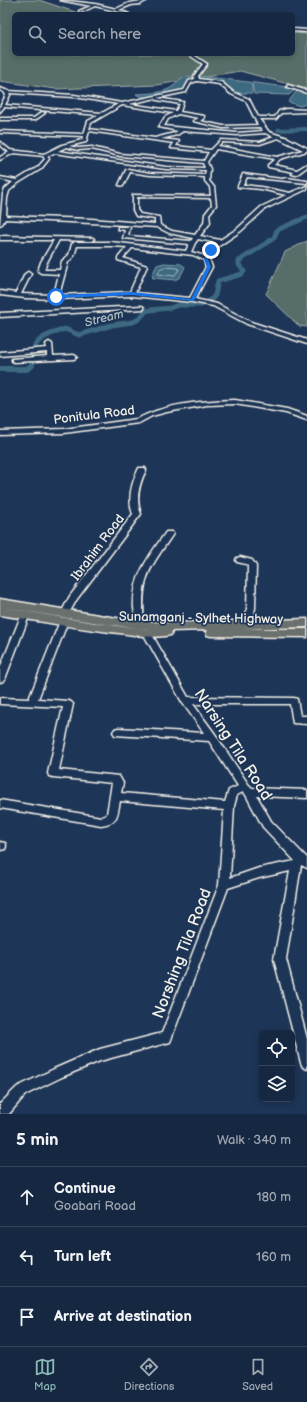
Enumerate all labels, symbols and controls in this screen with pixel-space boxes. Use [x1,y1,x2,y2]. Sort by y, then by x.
search box [12,12,295,56]
icon: search [26,23,48,45]
text: Search here [58,25,141,44]
route end [202,241,220,259]
route start [47,288,65,306]
water label: Stream [83,306,125,331]
street label: Ponitula Road [53,402,136,428]
street label: Ibrahim Road [68,511,128,584]
street label: Sunamganj - Sylhet Highway [119,609,283,627]
street label: Narsing Tila Road [190,686,276,804]
street label: Norshing Tila Road [149,886,216,1021]
map controls [259,1030,295,1102]
button: locate [259,1030,295,1066]
button: layers [259,1066,295,1102]
text: 5 min [16,1130,59,1150]
text: Walk · 340 m [217,1132,291,1148]
text: Continue [54,1179,116,1198]
icon: ahead [16,1186,38,1208]
text: 180 m [256,1189,291,1205]
text: Goabari Road [54,1198,136,1214]
icon: left [16,1246,38,1268]
text: Turn left [54,1247,111,1266]
text: 160 m [256,1249,291,1265]
icon: arrive [16,1306,38,1328]
text: Arrive at destination [54,1307,192,1326]
tab: Map [34,1356,56,1393]
tab: Directions [124,1356,174,1393]
tab: Saved [242,1356,273,1393]

